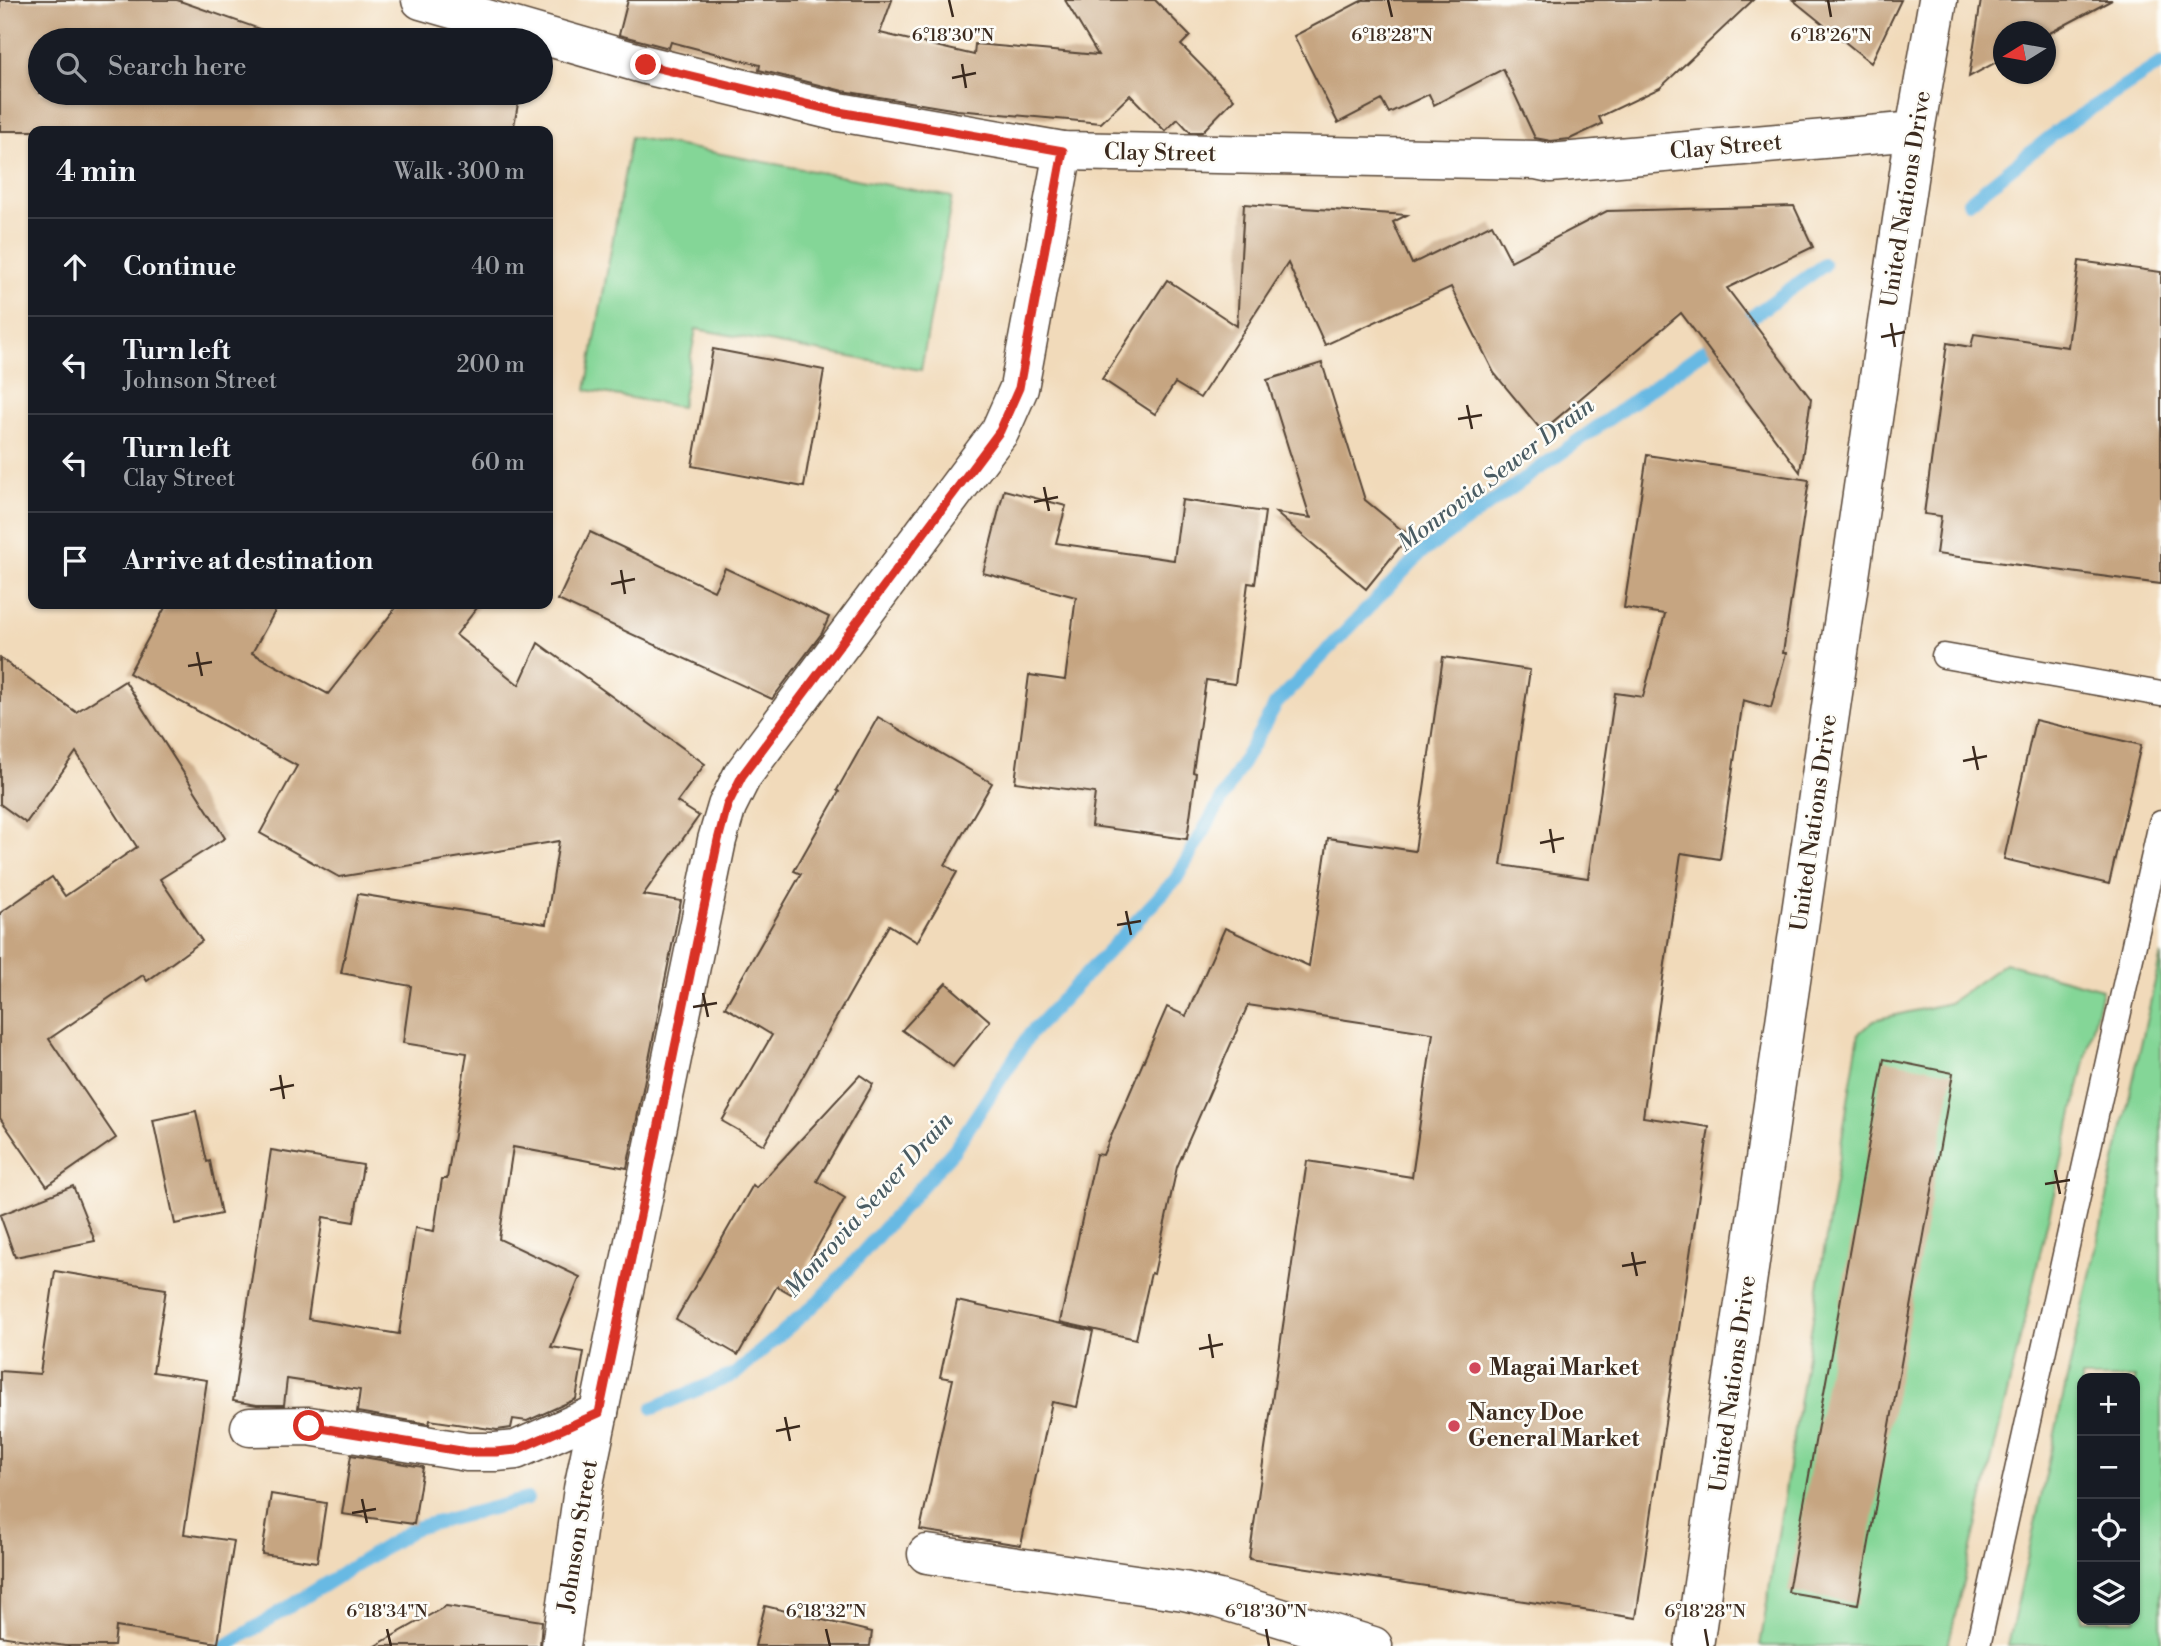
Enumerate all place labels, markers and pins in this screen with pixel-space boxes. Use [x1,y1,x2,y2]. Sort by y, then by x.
place label: Magai Market [1489,1354,1640,1382]
marker: Magai Market [1467,1360,1483,1376]
place label: Nancy Doe General Market [1468,1399,1640,1453]
marker: Nancy Doe General Market [1446,1418,1462,1434]

